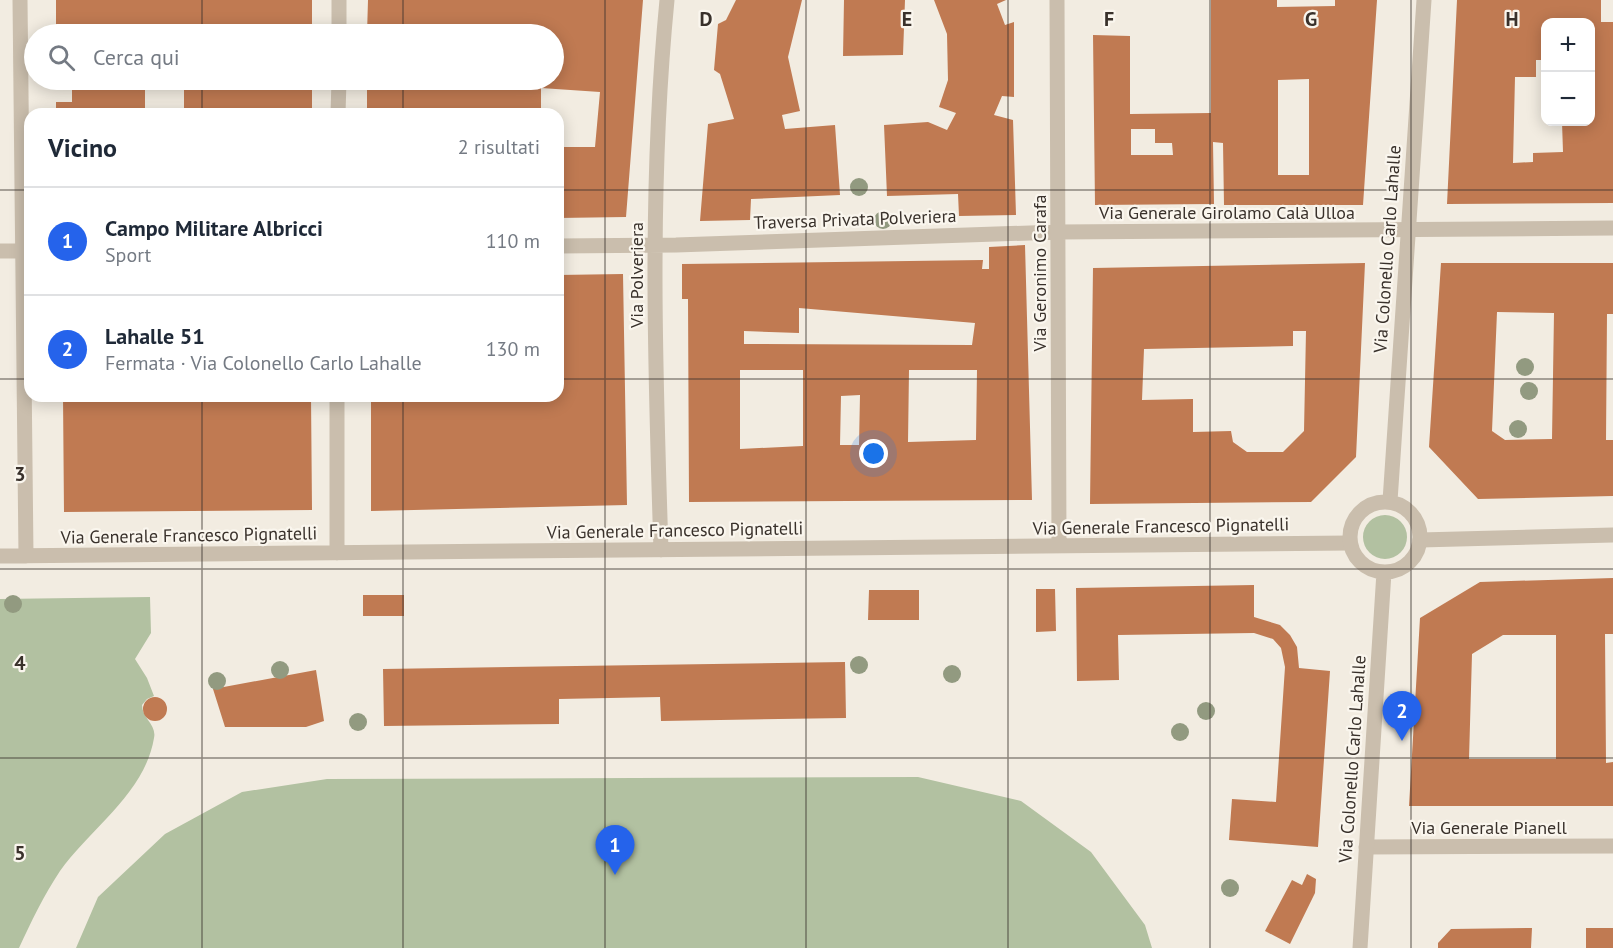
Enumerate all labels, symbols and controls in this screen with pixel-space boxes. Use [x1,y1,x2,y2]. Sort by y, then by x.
text: D [700,6,713,32]
text: E [902,6,912,32]
text: F [1104,6,1114,32]
text: G [1305,6,1317,32]
text: H [1505,6,1519,32]
map controls [1541,18,1595,126]
button: + [1541,18,1595,72]
search box [24,24,564,90]
icon: search [45,41,78,74]
text: Cerca qui [93,43,180,71]
button: − [1541,72,1595,126]
text: Vicino [48,131,117,164]
text: 2 risultati [458,134,540,160]
street label: Via Colonello Carlo Lahalle [1368,144,1406,355]
street label: Via Geronimo Carafa [1028,194,1051,353]
street label: Via Generale Girolamo Calà Ulloa [1098,201,1355,224]
street label: Traversa Privata Polveriera [753,204,957,234]
text: Campo Militare Albricci [105,214,323,242]
street label: Via Polveriera [625,222,648,329]
text: 1 [62,228,73,254]
text: 110 m [486,228,540,254]
text: Sport [105,242,151,268]
text: Lahalle 51 [105,322,205,350]
text: 2 [62,336,73,362]
text: 130 m [486,336,540,362]
text: Fermata · Via Colonello Carlo Lahalle [105,350,422,376]
your location [859,439,888,468]
text: 3 [14,461,26,487]
street label: Via Generale Francesco Pignatelli [1031,512,1290,540]
street label: Via Generale Francesco Pignatelli [545,516,804,544]
street label: Via Generale Francesco Pignatelli [59,521,318,549]
text: 4 [14,650,26,676]
street label: Via Colonello Carlo Lahalle [1333,654,1371,865]
pin: 2 [1382,692,1422,741]
street label: Via Generale Pianell [1410,816,1567,839]
pin: 1 [596,826,634,875]
text: 5 [14,840,26,866]

